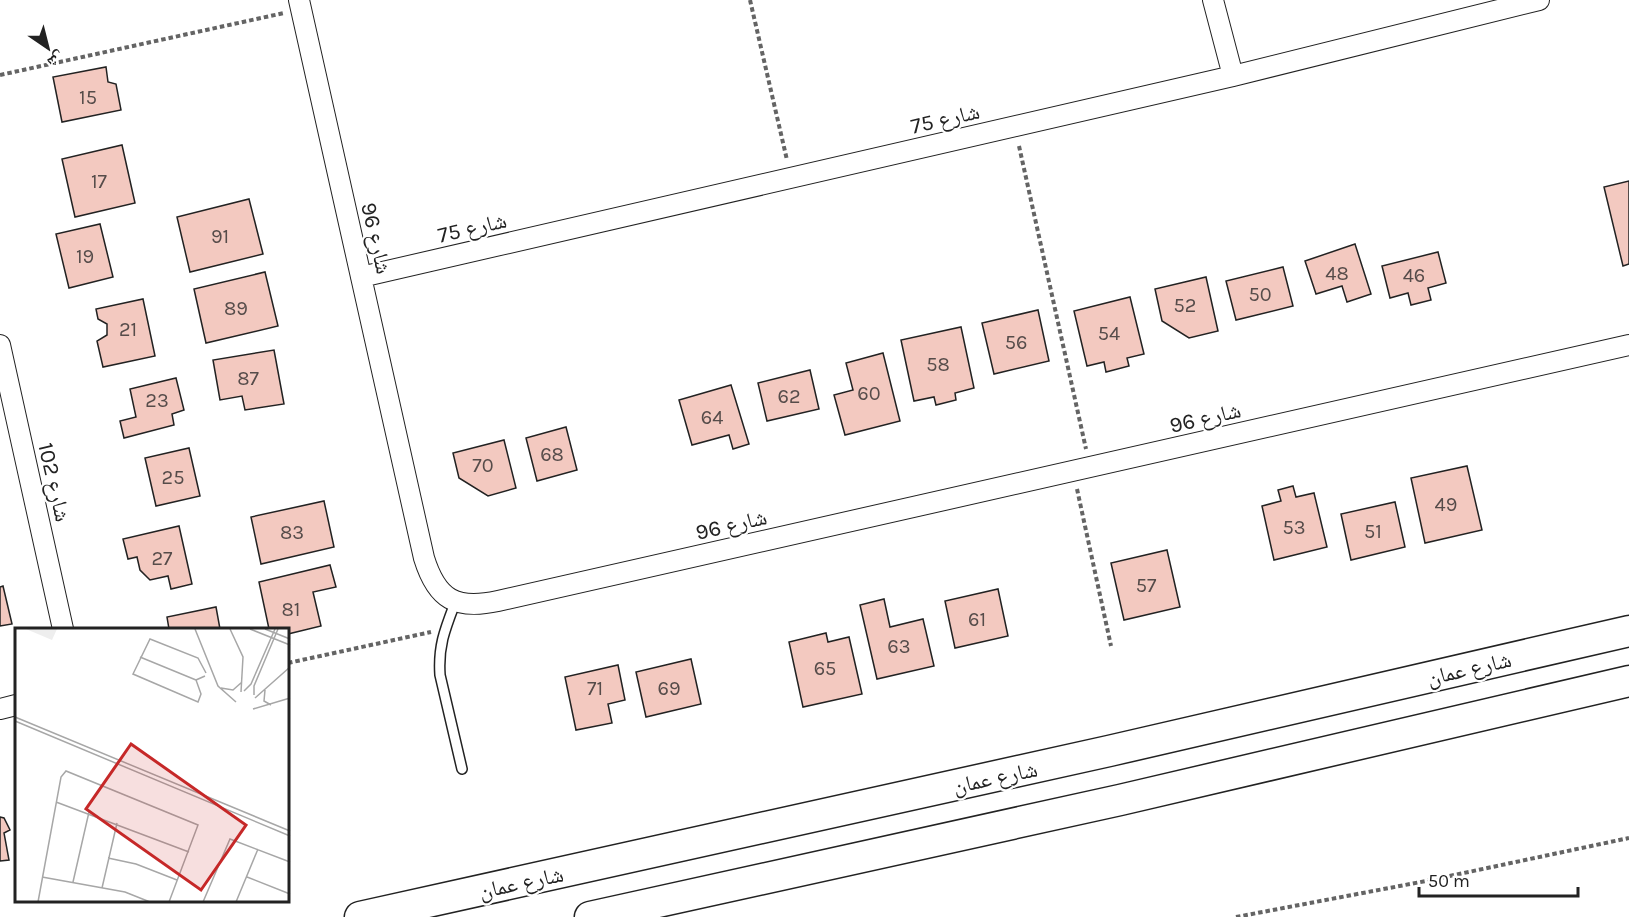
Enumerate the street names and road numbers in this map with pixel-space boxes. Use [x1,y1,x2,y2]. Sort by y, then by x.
street label: شارع 75 [908,98,982,139]
street label: شارع 96 [355,200,397,276]
street label: شارع 75 [435,207,509,248]
street label: شارع 96 [1167,397,1243,439]
street label: شارع 102 [32,440,76,524]
street label: شارع 96 [693,504,769,546]
street label: شارع عمان [1425,647,1514,691]
street label: شارع عمان [951,756,1040,800]
street label: شارع عمان [477,861,566,905]

